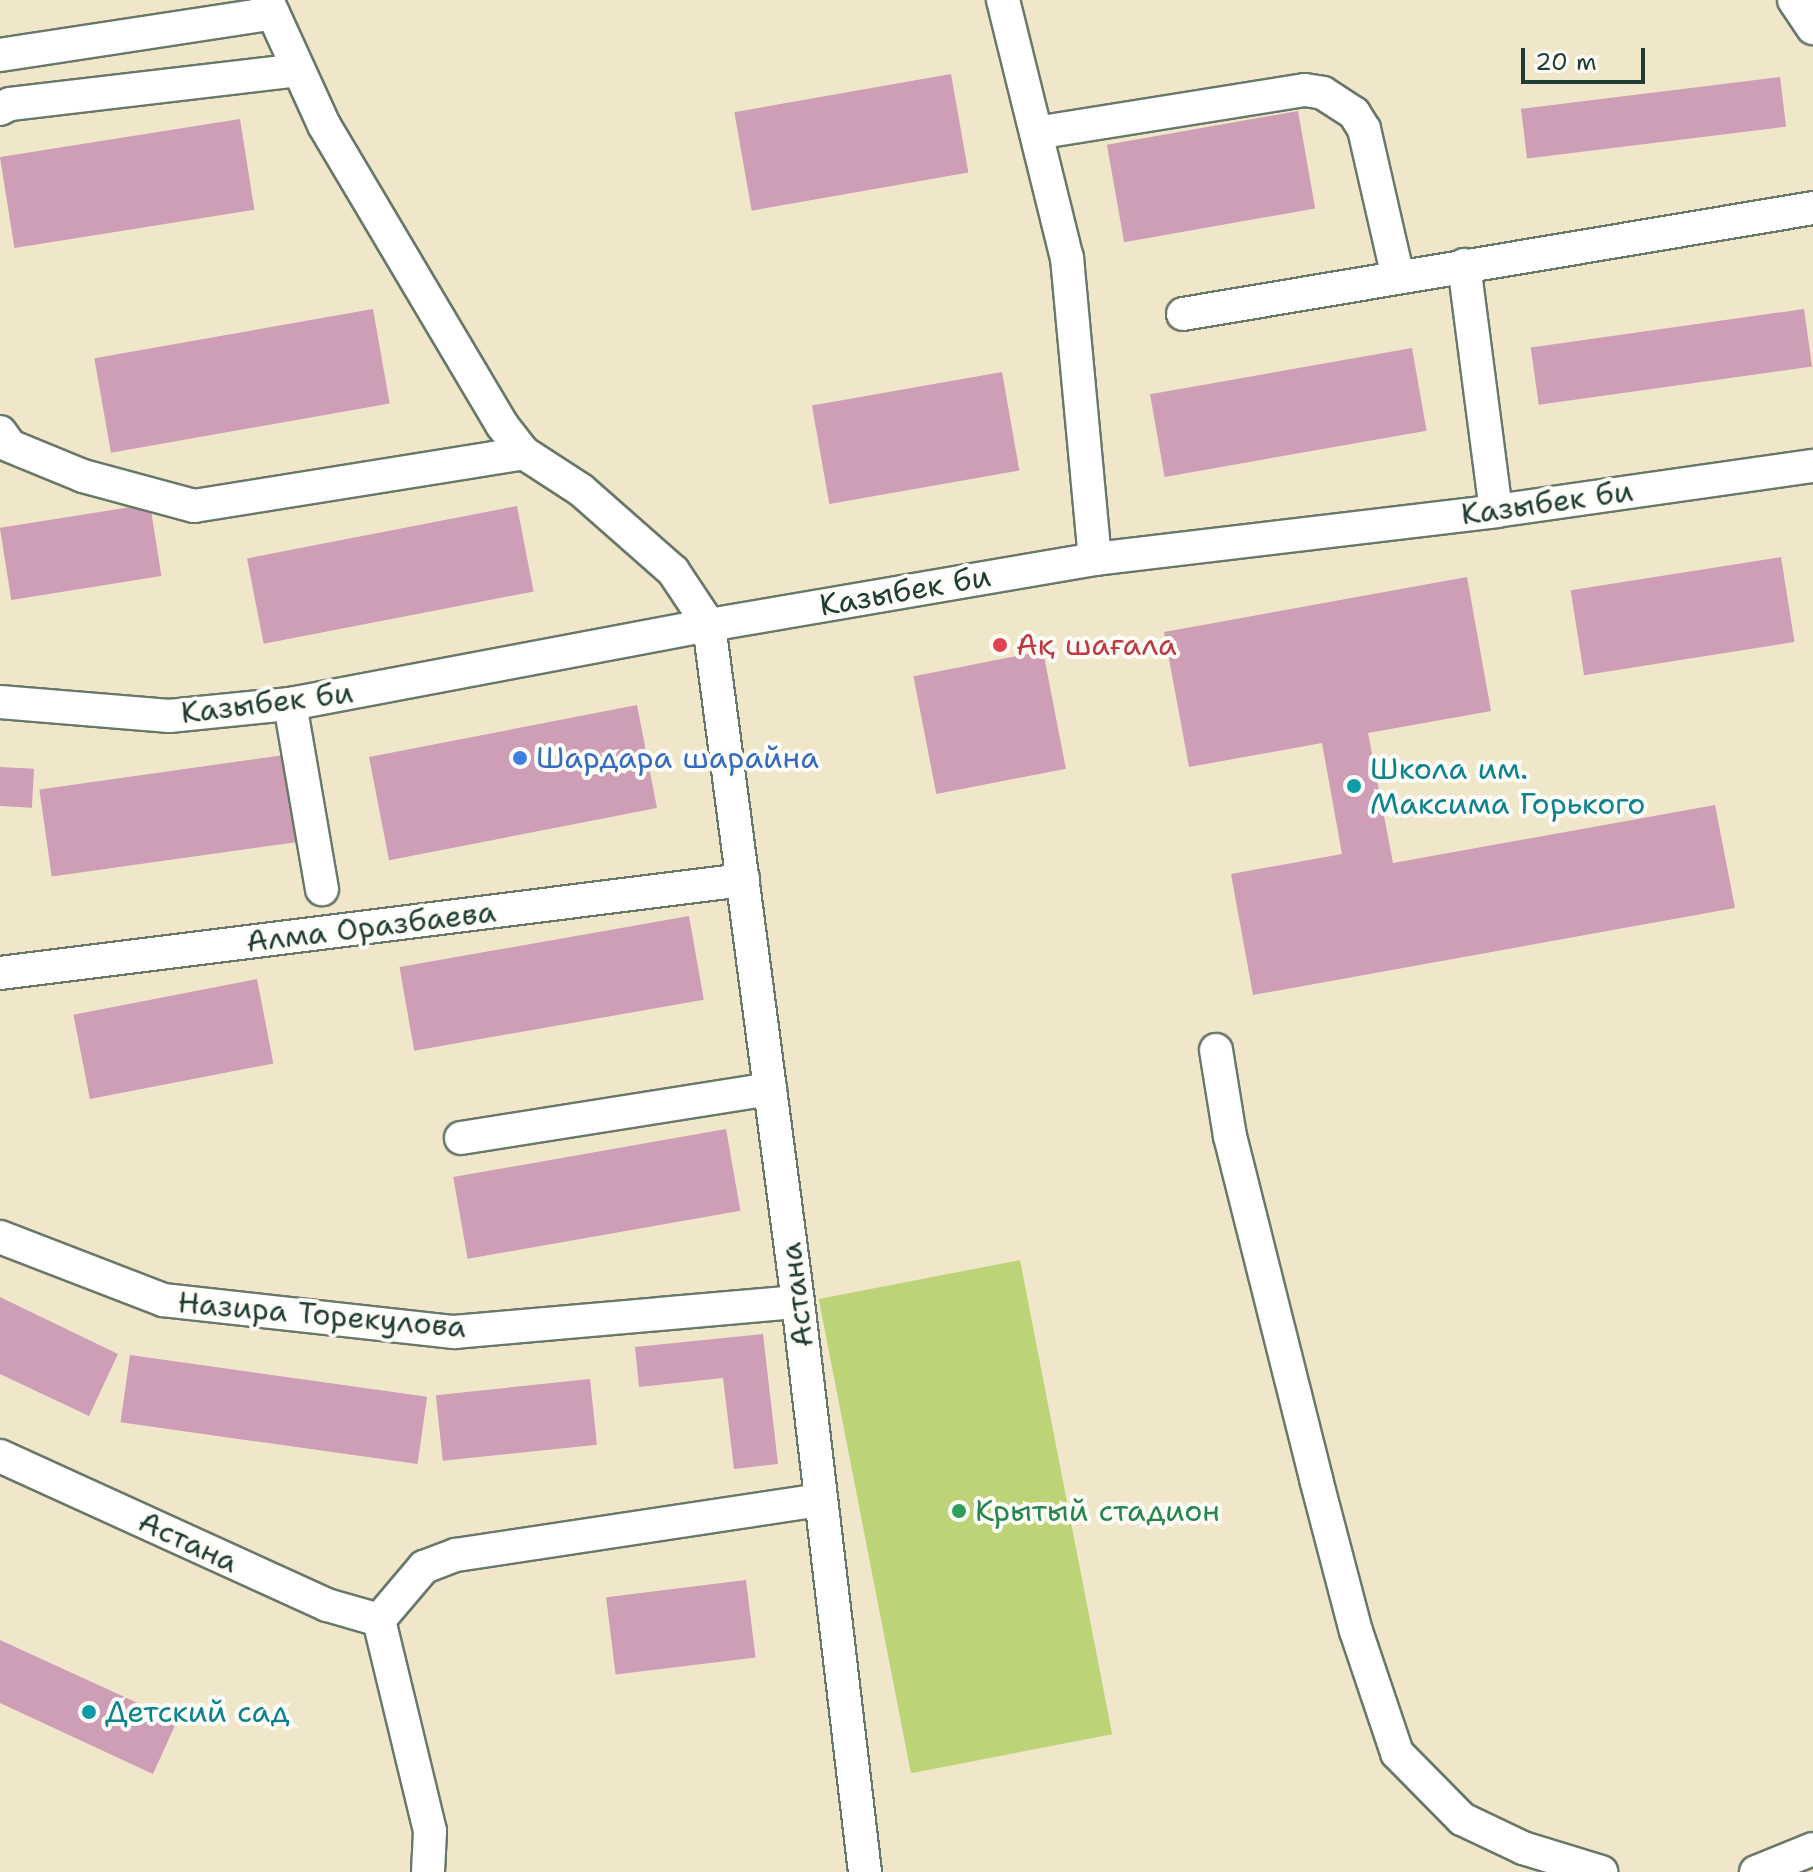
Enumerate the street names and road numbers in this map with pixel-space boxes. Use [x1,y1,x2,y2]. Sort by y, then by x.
street label: Казыбек би [1459,473,1635,533]
street label: Казыбек би [817,558,993,624]
street label: Казыбек би [179,675,355,731]
street label: Алма Оразбаева [244,894,498,960]
street label: Астана [773,1241,821,1349]
street label: Назира Торекулова [176,1284,468,1346]
street label: Астана [133,1503,243,1581]

